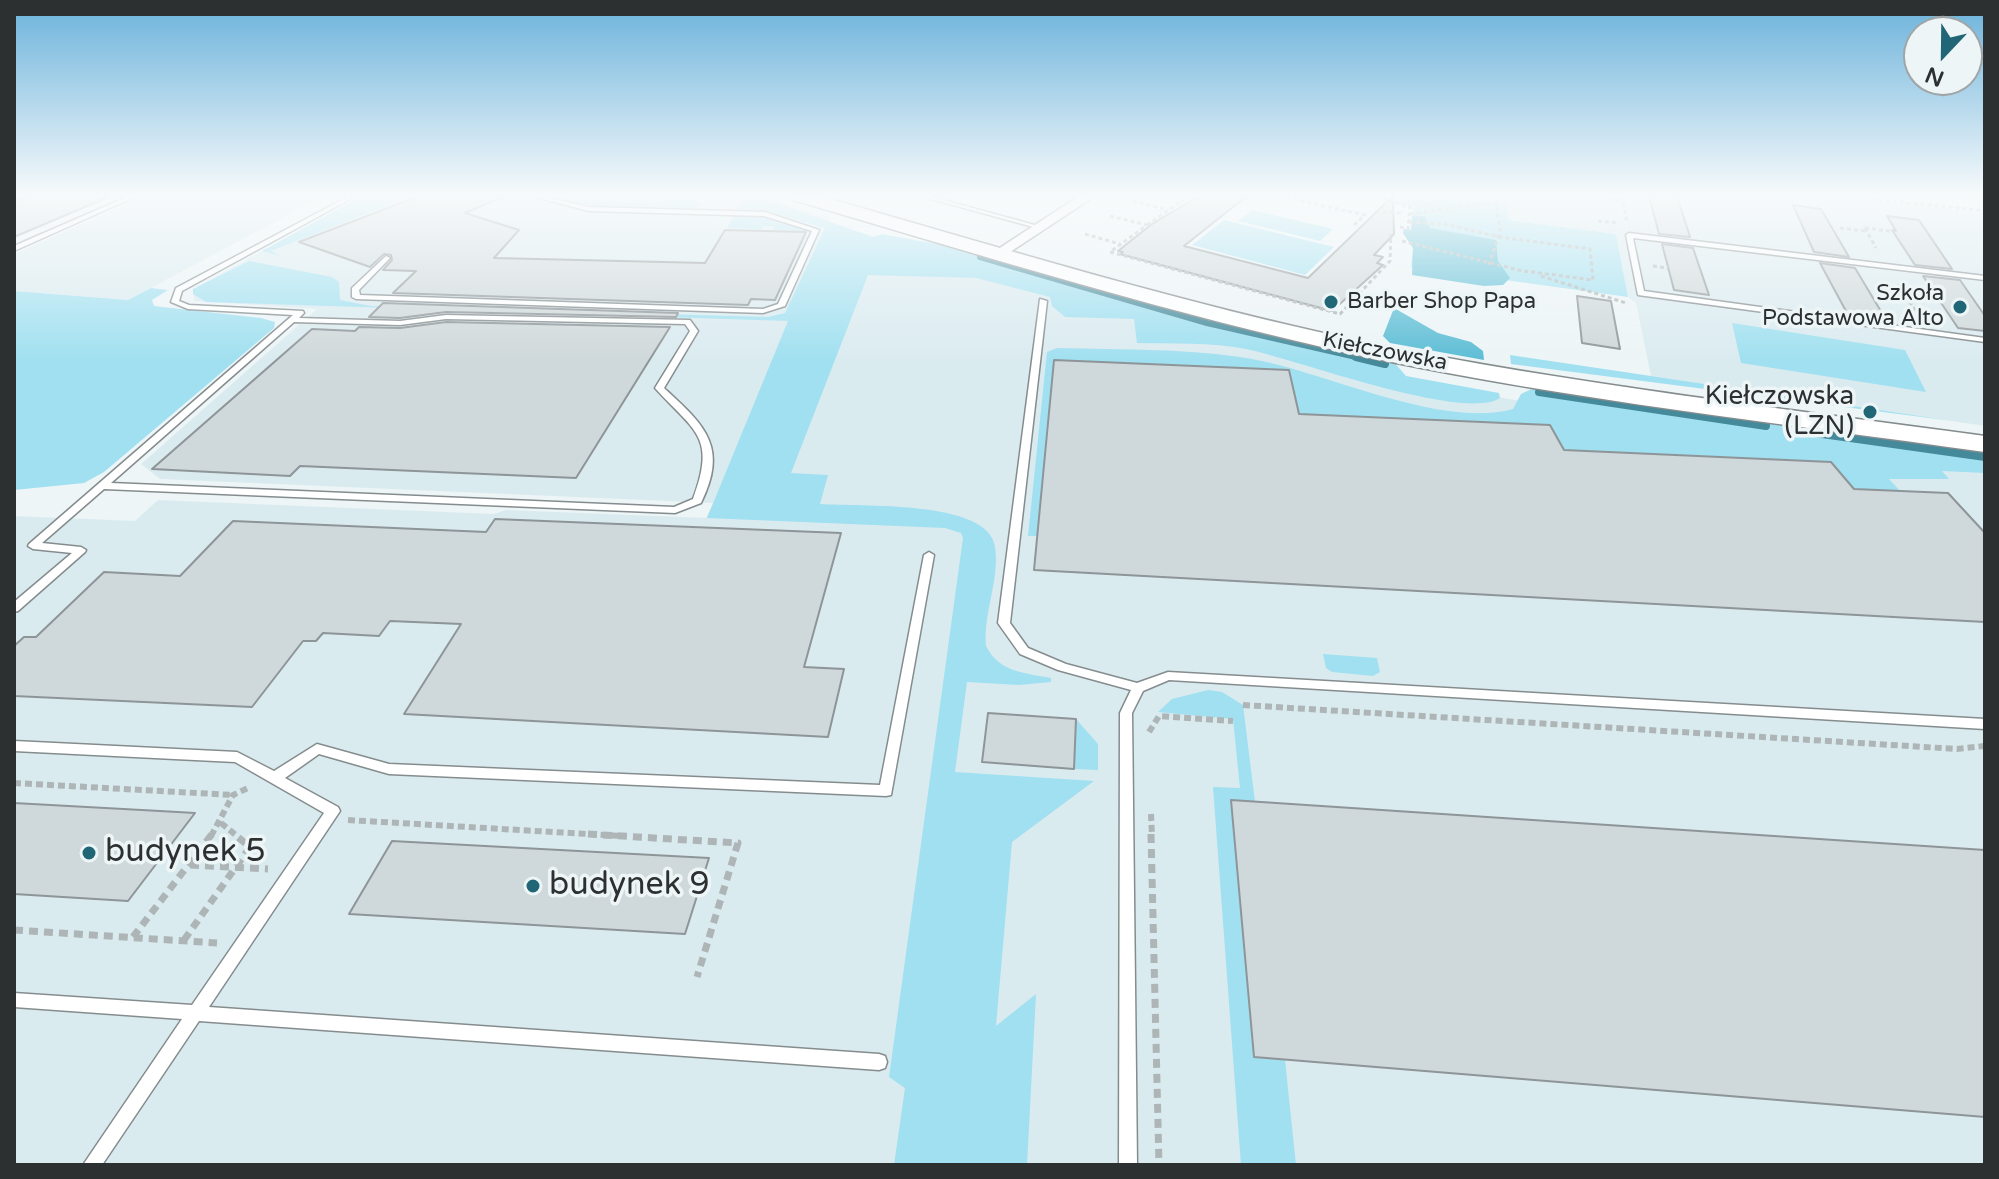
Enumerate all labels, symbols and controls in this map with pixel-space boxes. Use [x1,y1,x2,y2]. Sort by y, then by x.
north arrow [1903,16,1983,96]
text: N [1922,61,1948,92]
place label: Szkoła Podstawowa Alto [1762,281,1944,332]
place label: Barber Shop Papa [1347,289,1536,315]
marker: Barber Shop Papa [1322,293,1340,311]
marker: Szkoła Podstawowa Alto [1951,298,1969,316]
street label: Kiełczowska [1320,327,1450,377]
place label: Kiełczowska (LZN) [1705,381,1854,442]
marker: Kiełczowska (LZN) [1861,403,1879,421]
place label: budynek 5 [105,834,266,872]
marker: budynek 5 [80,844,98,862]
place label: budynek 9 [549,867,710,905]
marker: budynek 9 [524,877,542,895]

